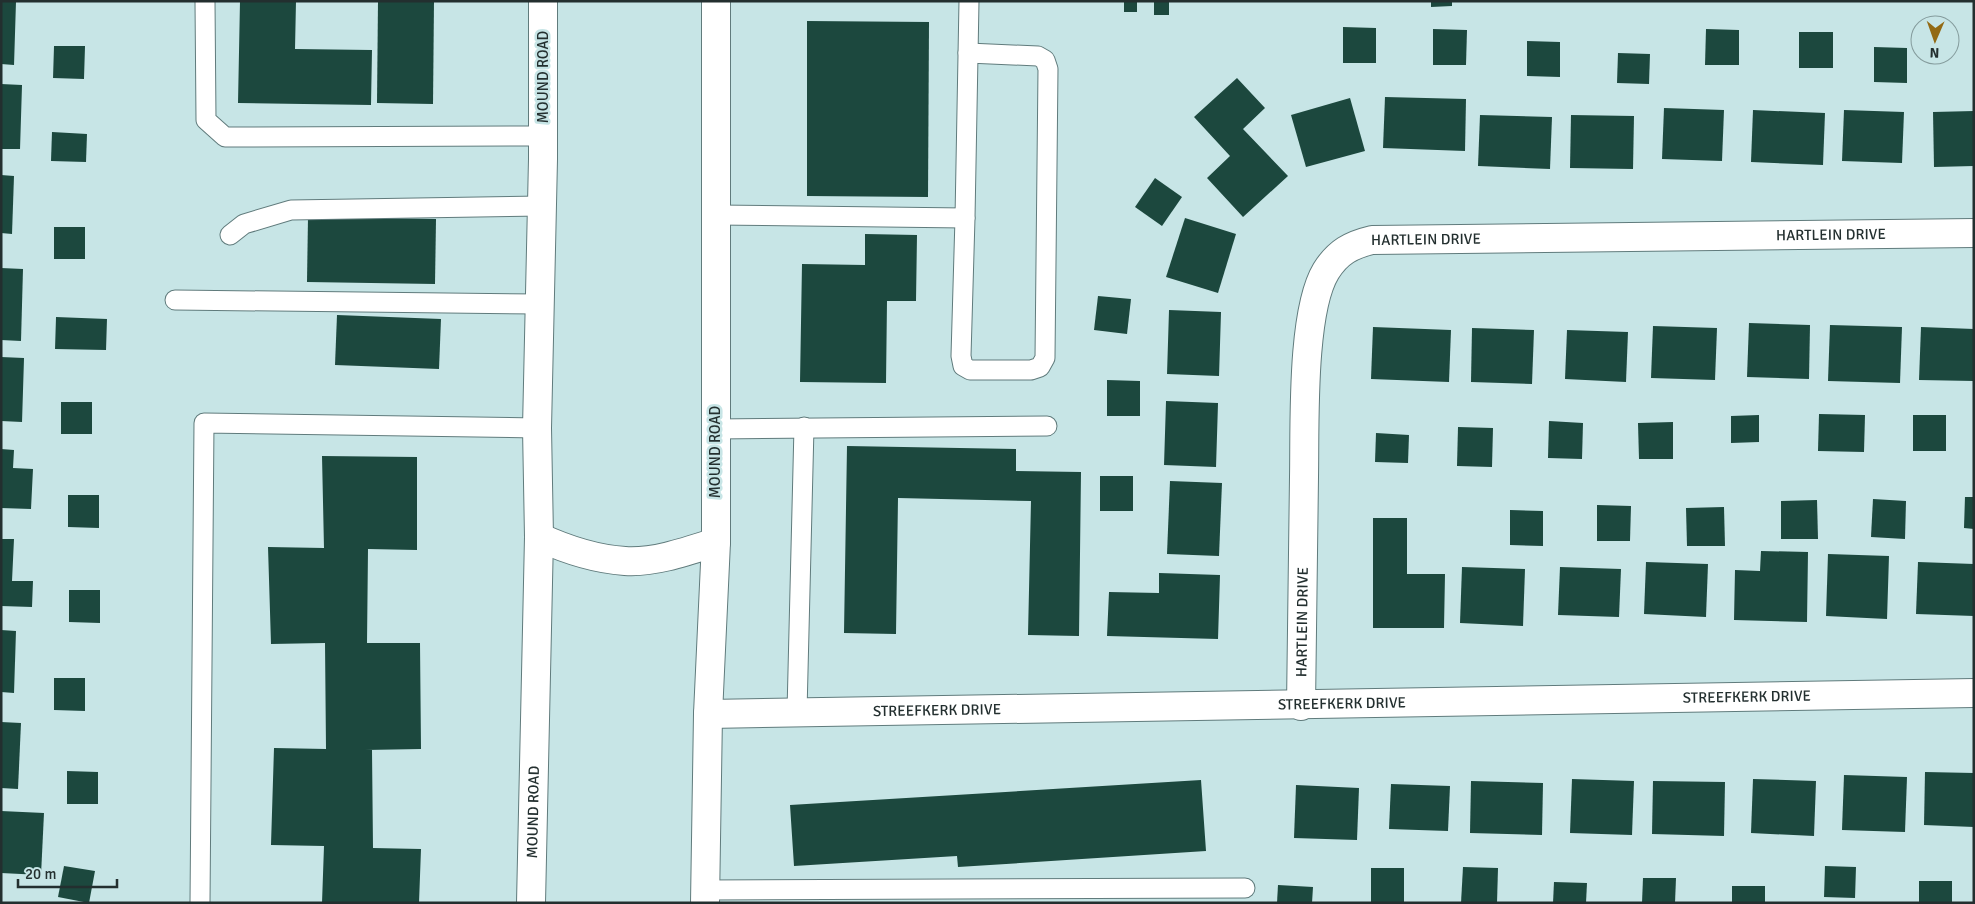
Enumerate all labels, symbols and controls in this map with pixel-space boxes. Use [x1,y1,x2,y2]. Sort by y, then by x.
north arrow [1910,15,1960,65]
street label: MOUND ROAD [534,31,552,123]
text: N [1929,44,1940,61]
street label: HARTLEIN DRIVE [1776,225,1886,244]
street label: HARTLEIN DRIVE [1371,230,1481,249]
street label: MOUND ROAD [706,406,724,498]
street label: HARTLEIN DRIVE [1292,567,1312,677]
street label: STREEFKERK DRIVE [1683,687,1811,707]
street label: STREEFKERK DRIVE [1278,693,1406,714]
street label: STREEFKERK DRIVE [873,700,1001,720]
street label: MOUND ROAD [523,765,543,859]
scale bar [18,856,116,888]
text: 20 m [25,865,56,883]

